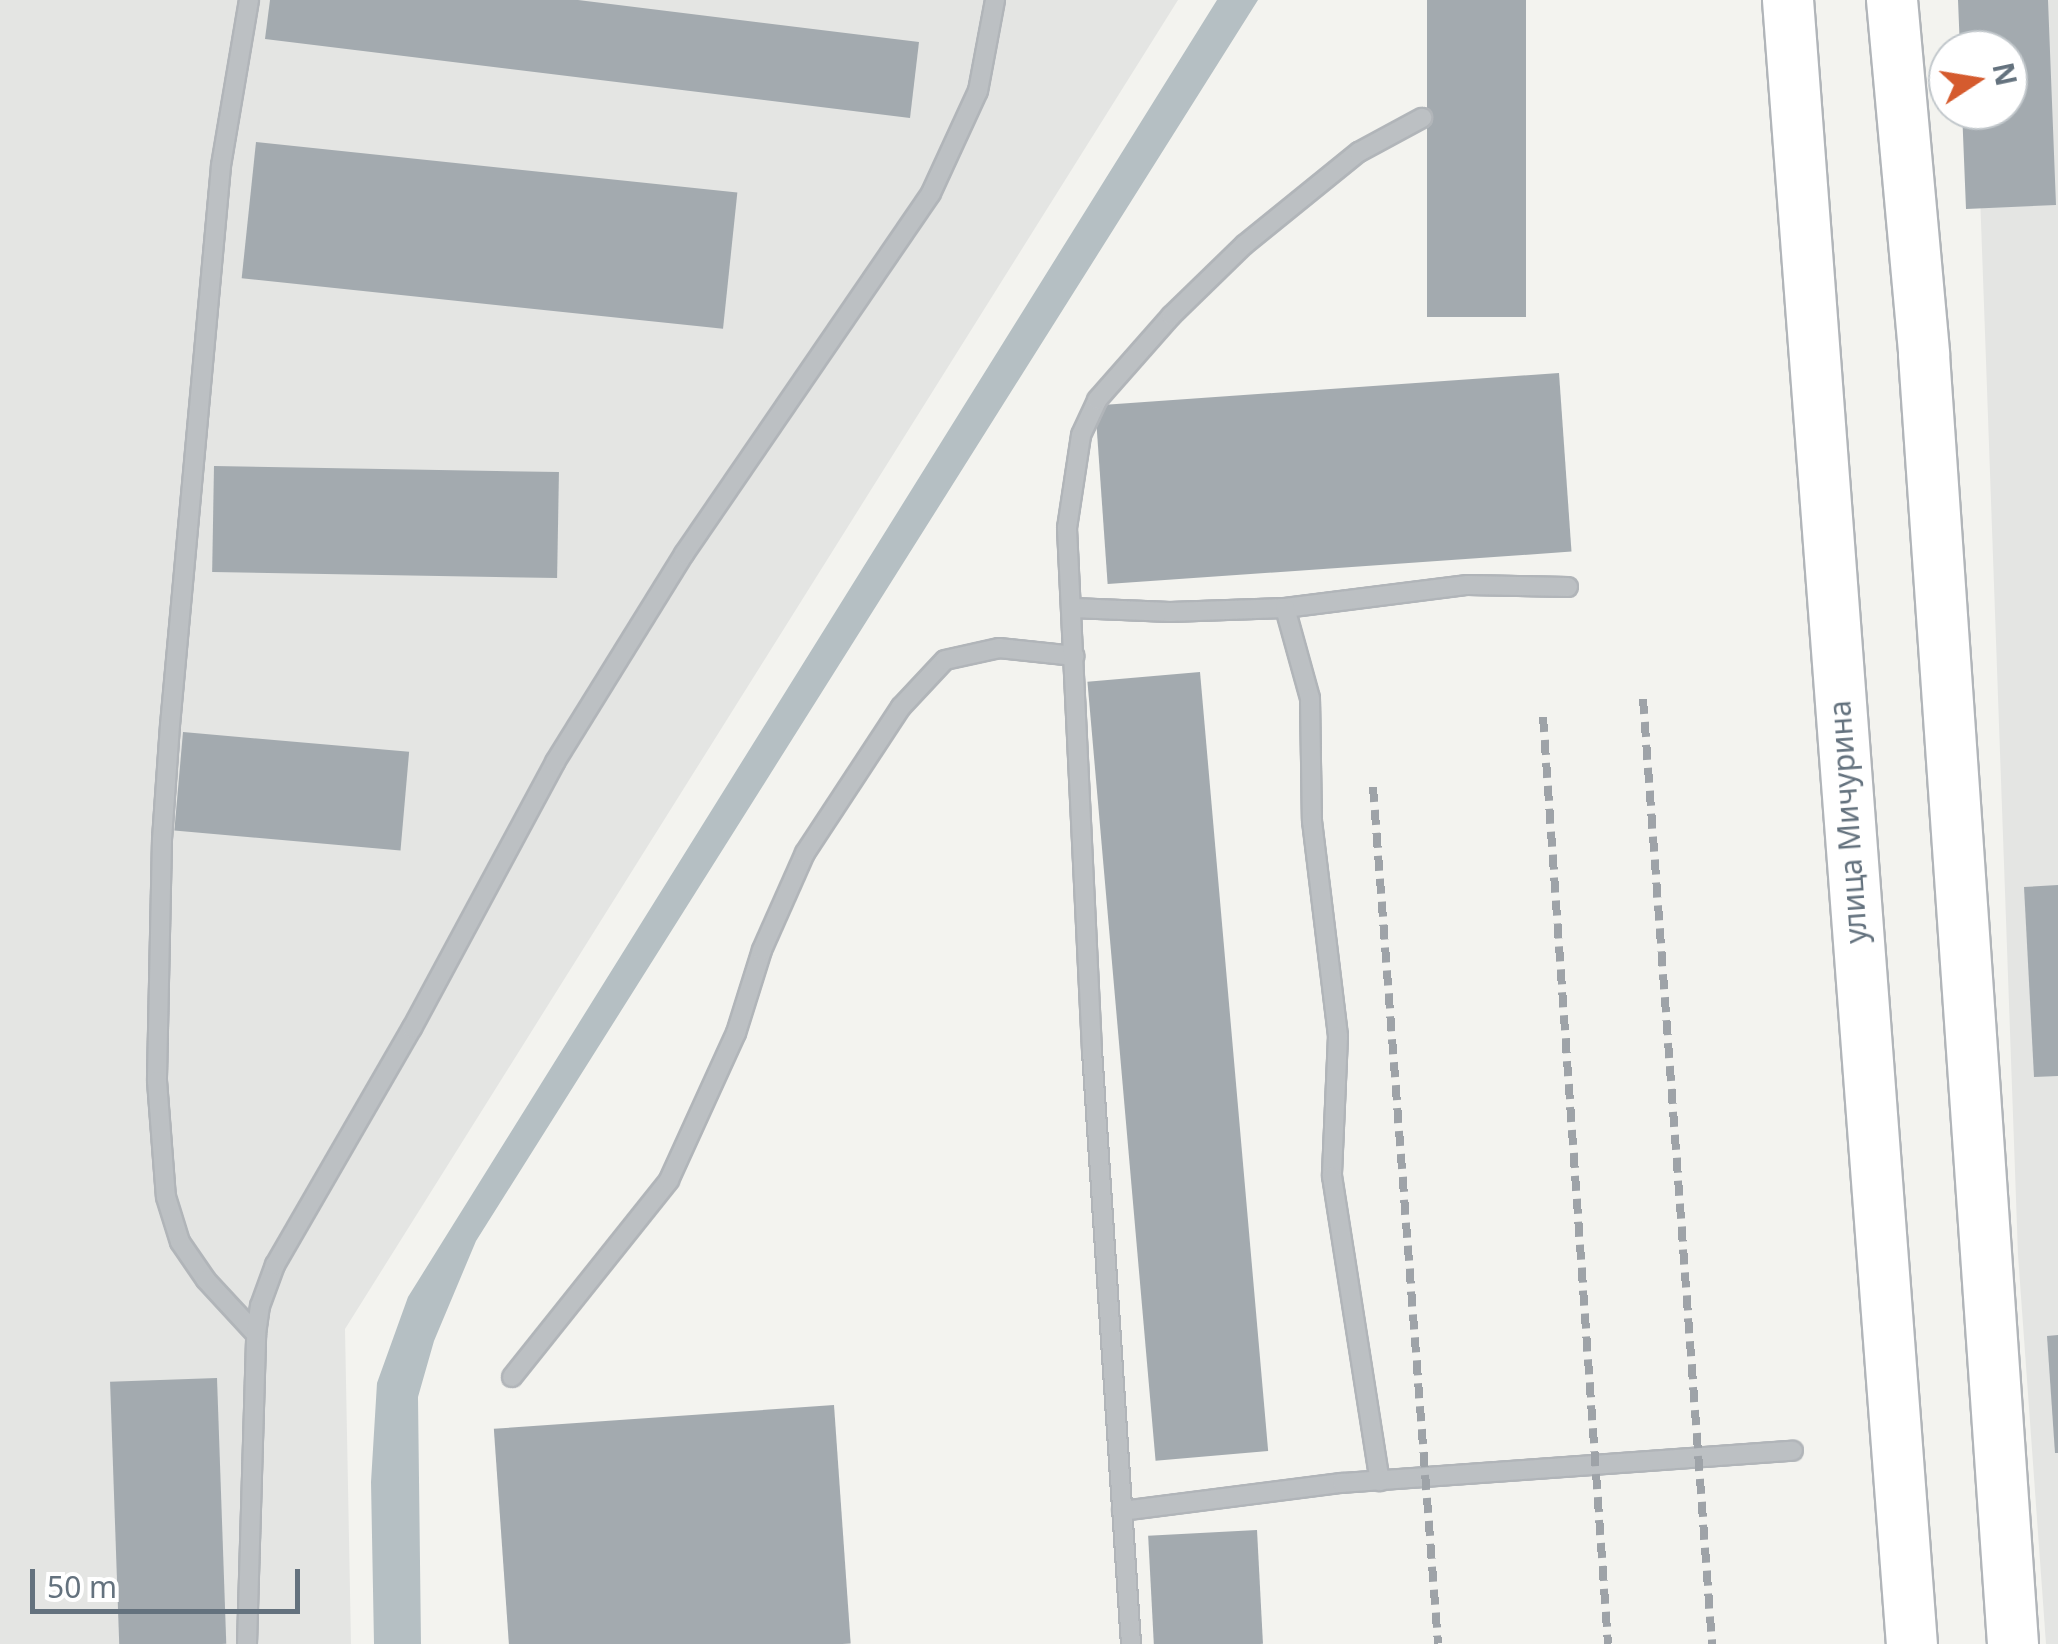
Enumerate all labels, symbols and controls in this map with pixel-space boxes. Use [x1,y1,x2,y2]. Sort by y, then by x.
north arrow [1928,30,2028,130]
text: N [1984,59,2026,89]
street label: улица Мичурина [1822,699,1874,945]
scale bar [35,1549,305,1611]
text: 50 m [47,1566,117,1607]

